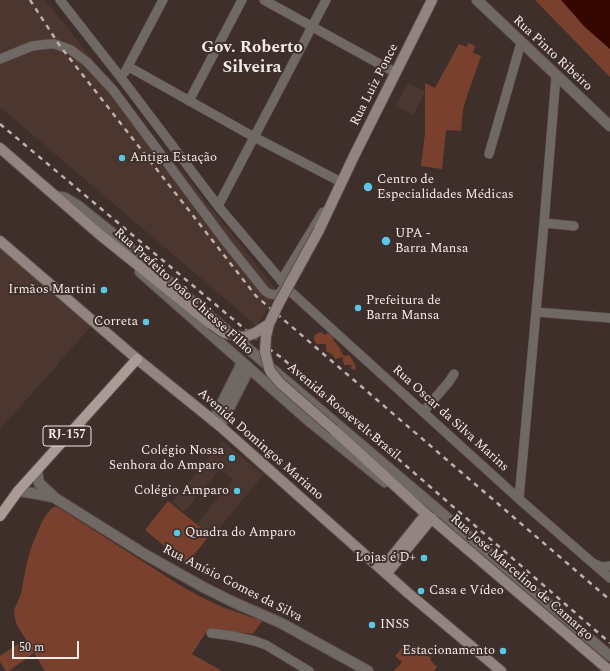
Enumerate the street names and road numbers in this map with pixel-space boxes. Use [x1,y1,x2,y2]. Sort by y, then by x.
street label: Rua Pinto Ribeiro [509,13,595,95]
street label: Rua Luiz Ponce [348,41,402,129]
street label: Rua Prefeito João Chiesse Filho [110,225,256,359]
street label: Avenida Roosevelt Brasil [283,360,403,464]
street label: Rua Oscar da Silva Marins [389,363,511,475]
street label: Avenida Domingos Mariano [194,386,326,504]
road number: RJ-157 [43,426,91,446]
street label: Rua José Marcelino de Camargo [446,512,596,644]
street label: Rua Anísio Gomes da Silva [160,542,304,626]

